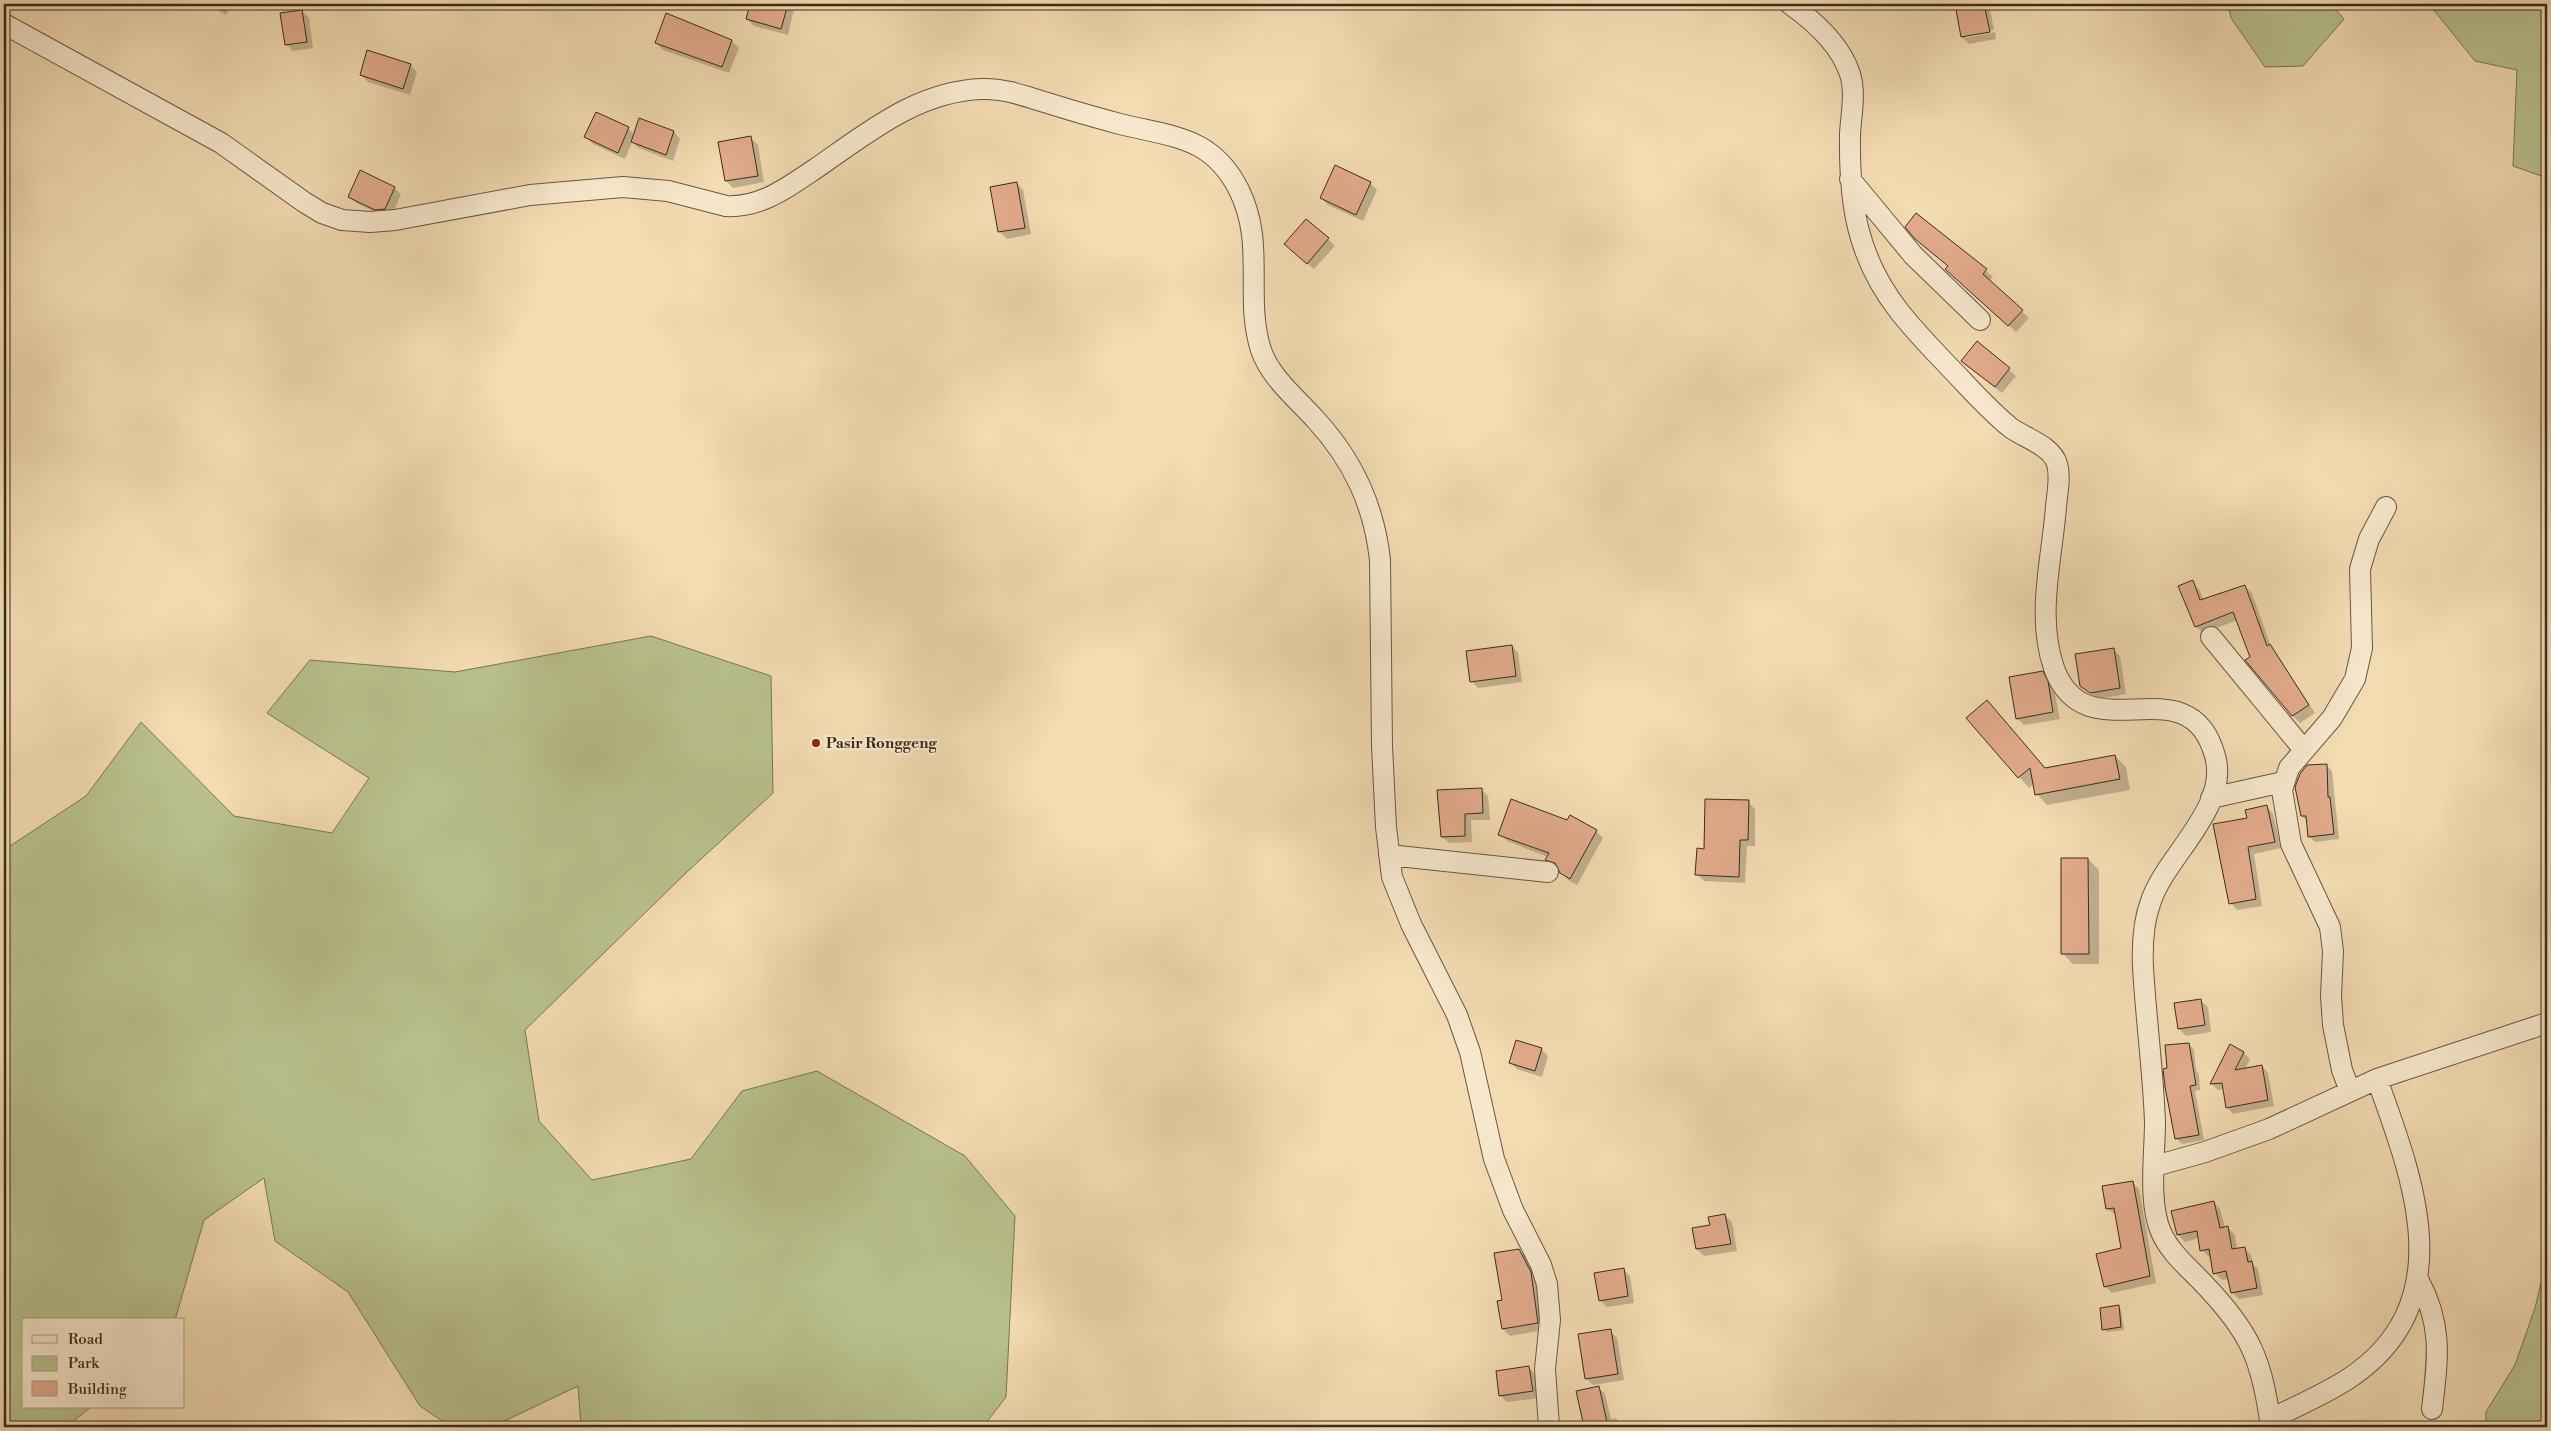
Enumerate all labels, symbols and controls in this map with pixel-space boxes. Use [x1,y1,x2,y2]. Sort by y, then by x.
place label: Pasir Ronggeng [826,734,937,753]
marker: Pasir Ronggeng [810,737,822,749]
legend [22,1318,185,1408]
text: Road [68,1330,103,1349]
text: Park [68,1354,100,1373]
text: Building [67,1380,127,1399]

